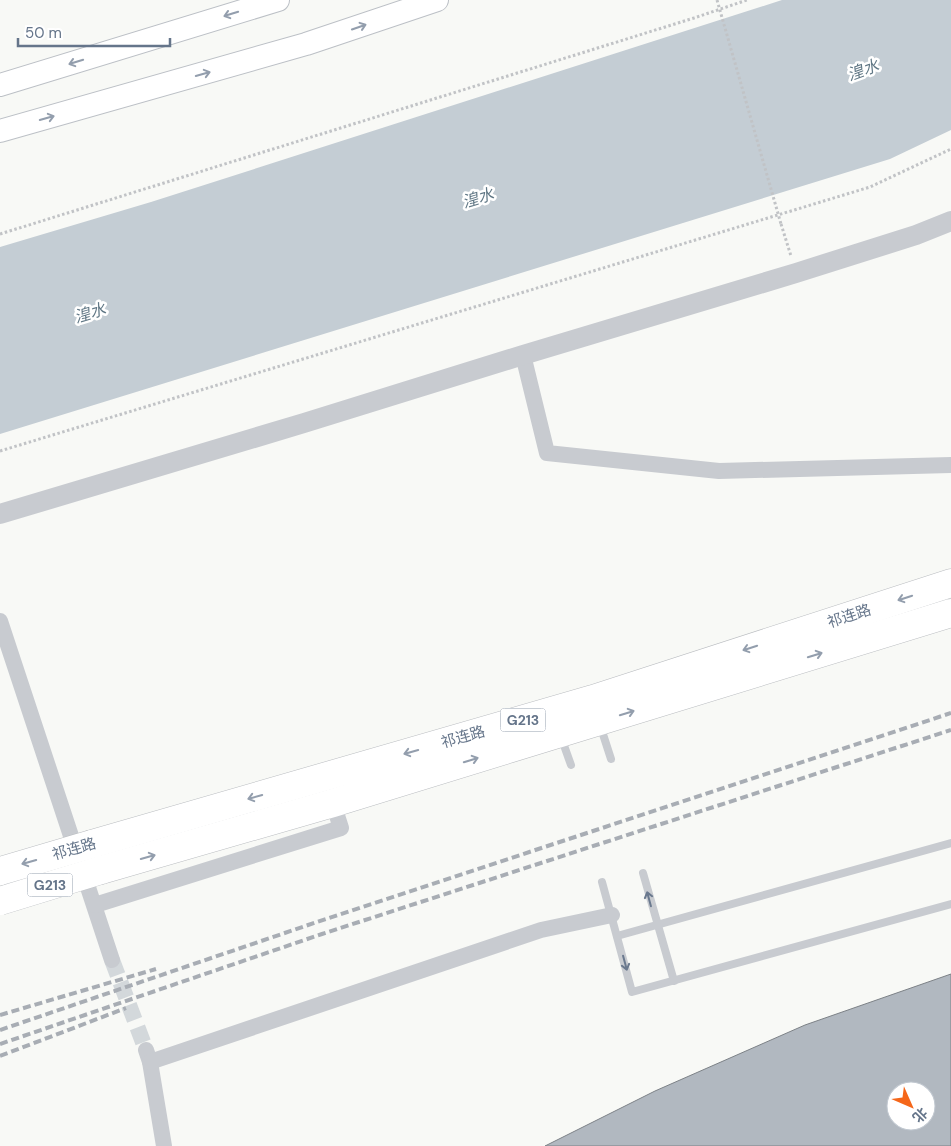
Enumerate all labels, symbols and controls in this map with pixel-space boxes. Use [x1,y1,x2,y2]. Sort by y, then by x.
one-way arrow [224,10,240,20]
scale bar [18,15,170,47]
one-way arrow [350,21,366,31]
text: 50 m [25,23,62,43]
water label: 湟水 [844,54,883,85]
one-way arrow [68,57,84,67]
one-way arrow [195,68,211,78]
one-way arrow [38,113,54,122]
water label: 湟水 [460,183,497,213]
water label: 湟水 [72,298,109,328]
one-way arrow [897,593,913,603]
street label: 祁连路 [825,600,873,632]
one-way arrow [743,644,758,653]
one-way arrow [807,650,823,660]
road number: G213 [500,708,546,732]
one-way arrow [618,708,634,718]
street label: 祁连路 [439,721,487,753]
one-way arrow [403,748,419,758]
one-way arrow [463,755,479,765]
one-way arrow [247,793,263,803]
street label: 祁连路 [50,833,98,865]
one-way arrow [139,851,155,861]
one-way arrow [21,858,37,868]
road number: G213 [28,874,72,896]
one-way arrow [644,891,654,907]
one-way arrow [620,955,630,971]
north arrow [886,1081,936,1131]
text: 北 [909,1104,932,1127]

